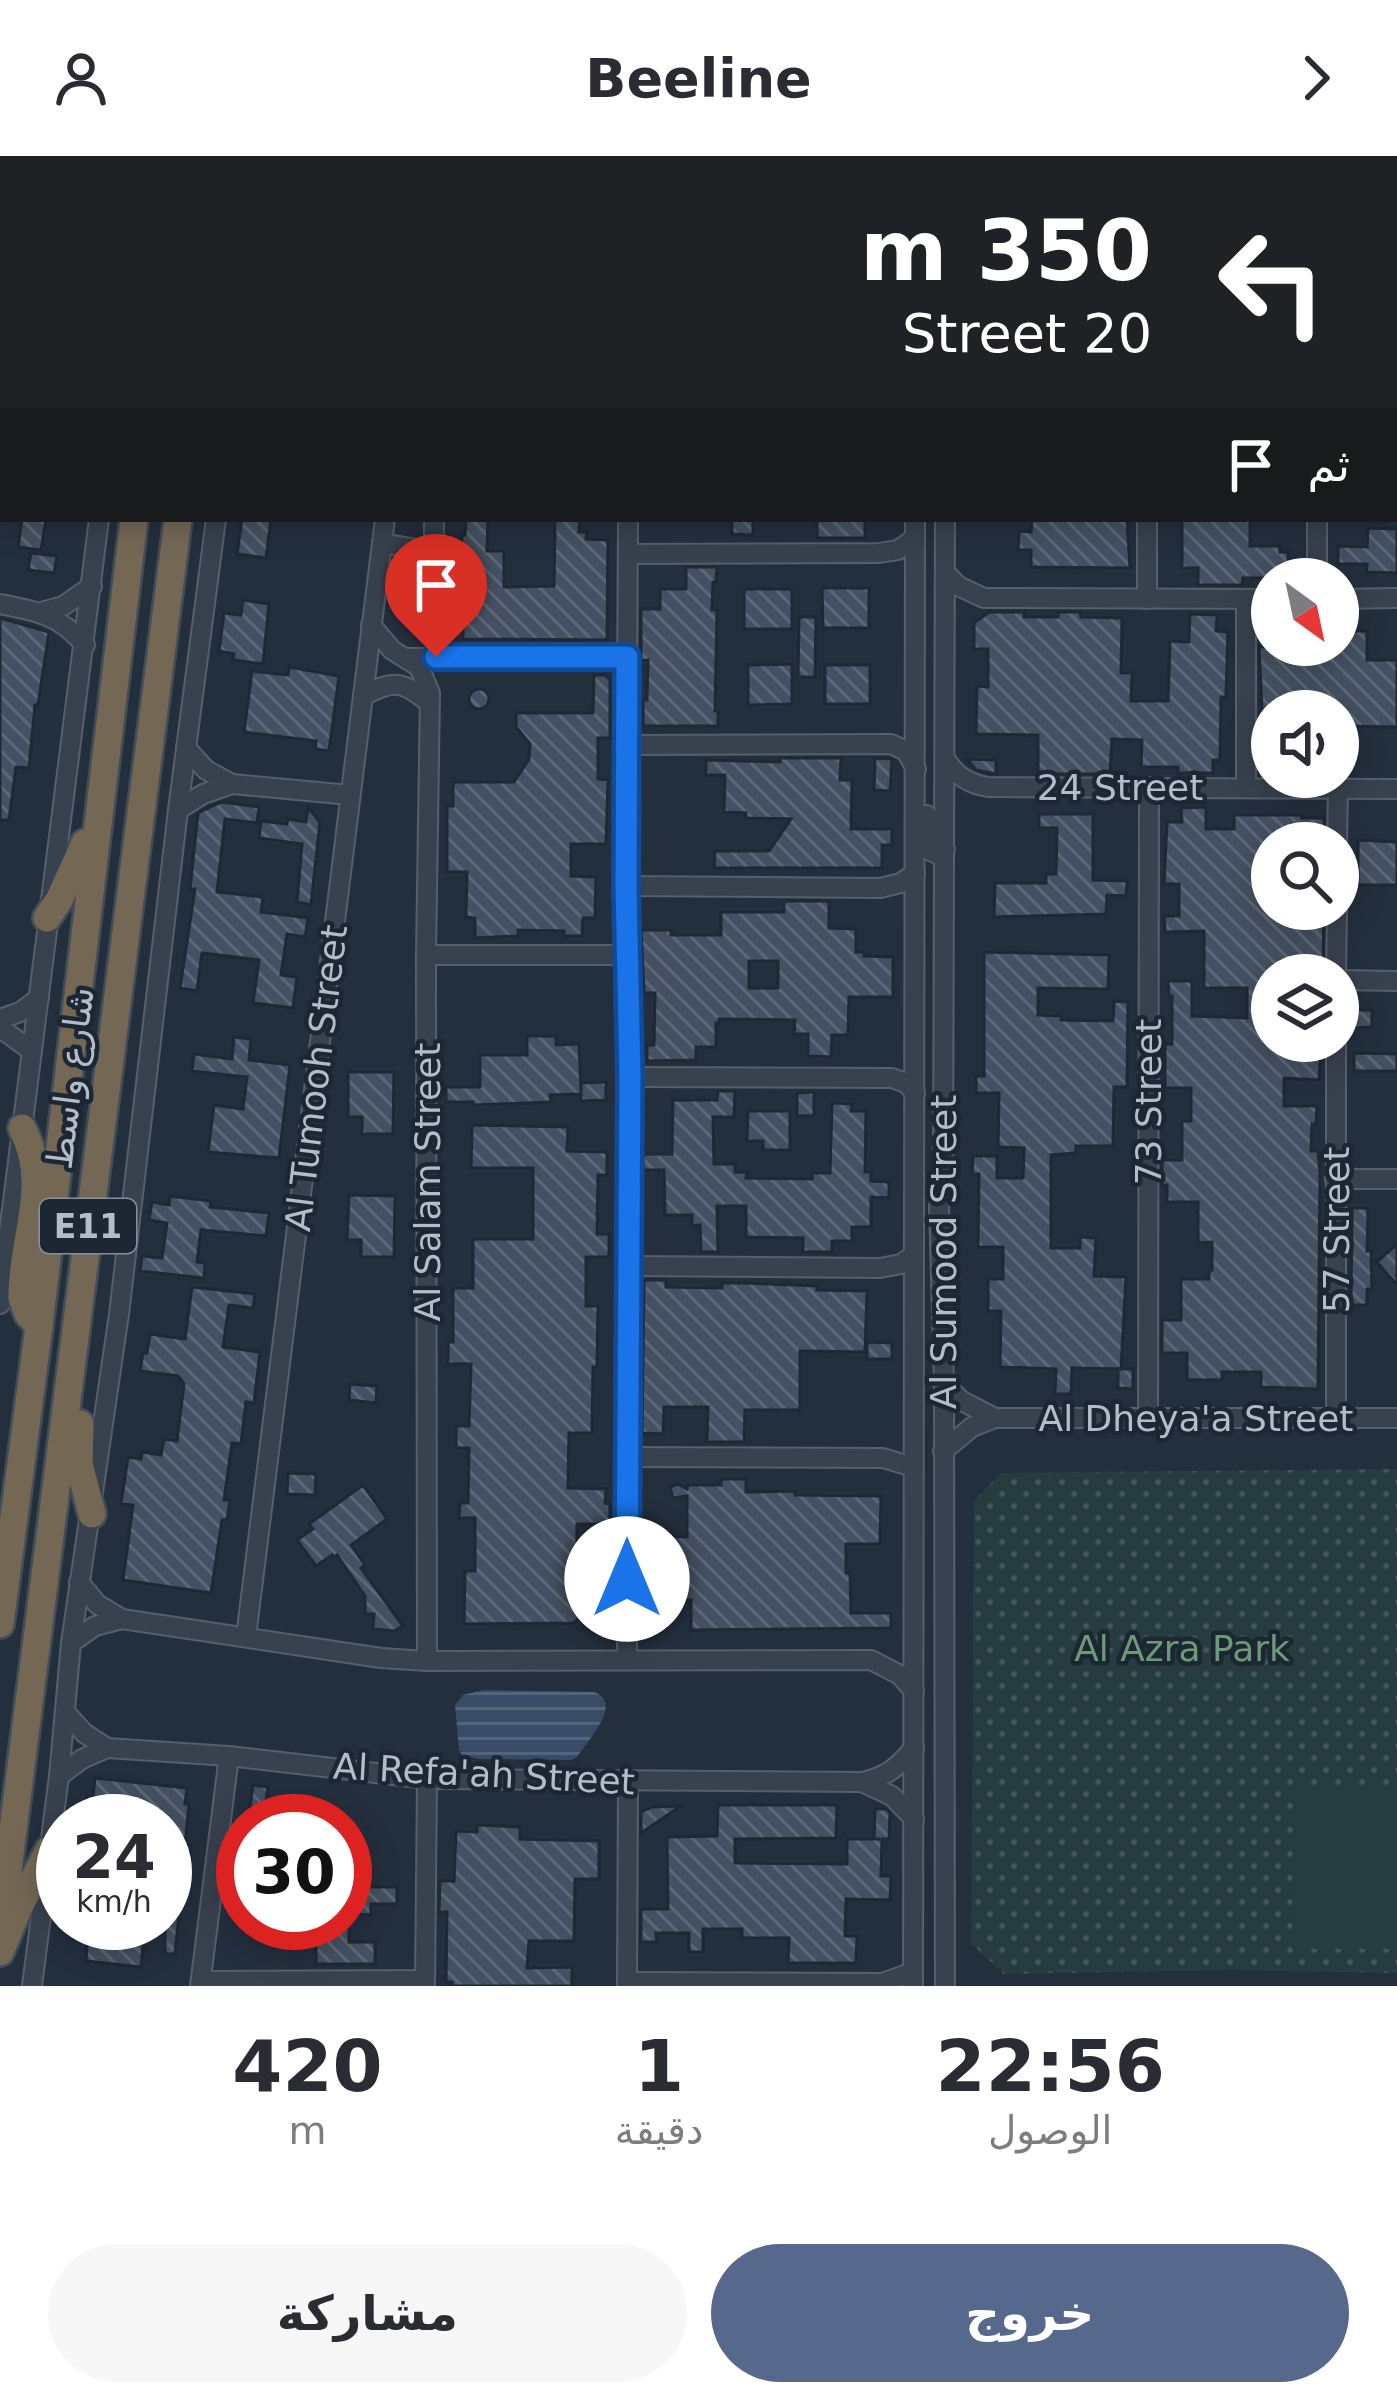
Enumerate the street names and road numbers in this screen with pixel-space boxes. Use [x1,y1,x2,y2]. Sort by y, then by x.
street label: 24 Street [1037,767,1203,808]
street label: Al Tumooh Street [277,923,355,1233]
street label: شارع واسط [38,985,103,1172]
street label: 73 Street [1128,1019,1169,1185]
street label: Al Salam Street [407,1043,448,1321]
street label: Al Sumood Street [923,1095,964,1409]
street label: 57 Street [1316,1147,1357,1313]
road number: E11 [40,1199,136,1253]
street label: Al Dheya'a Street [1039,1398,1353,1439]
street label: Al Refa'ah Street [332,1746,636,1802]

